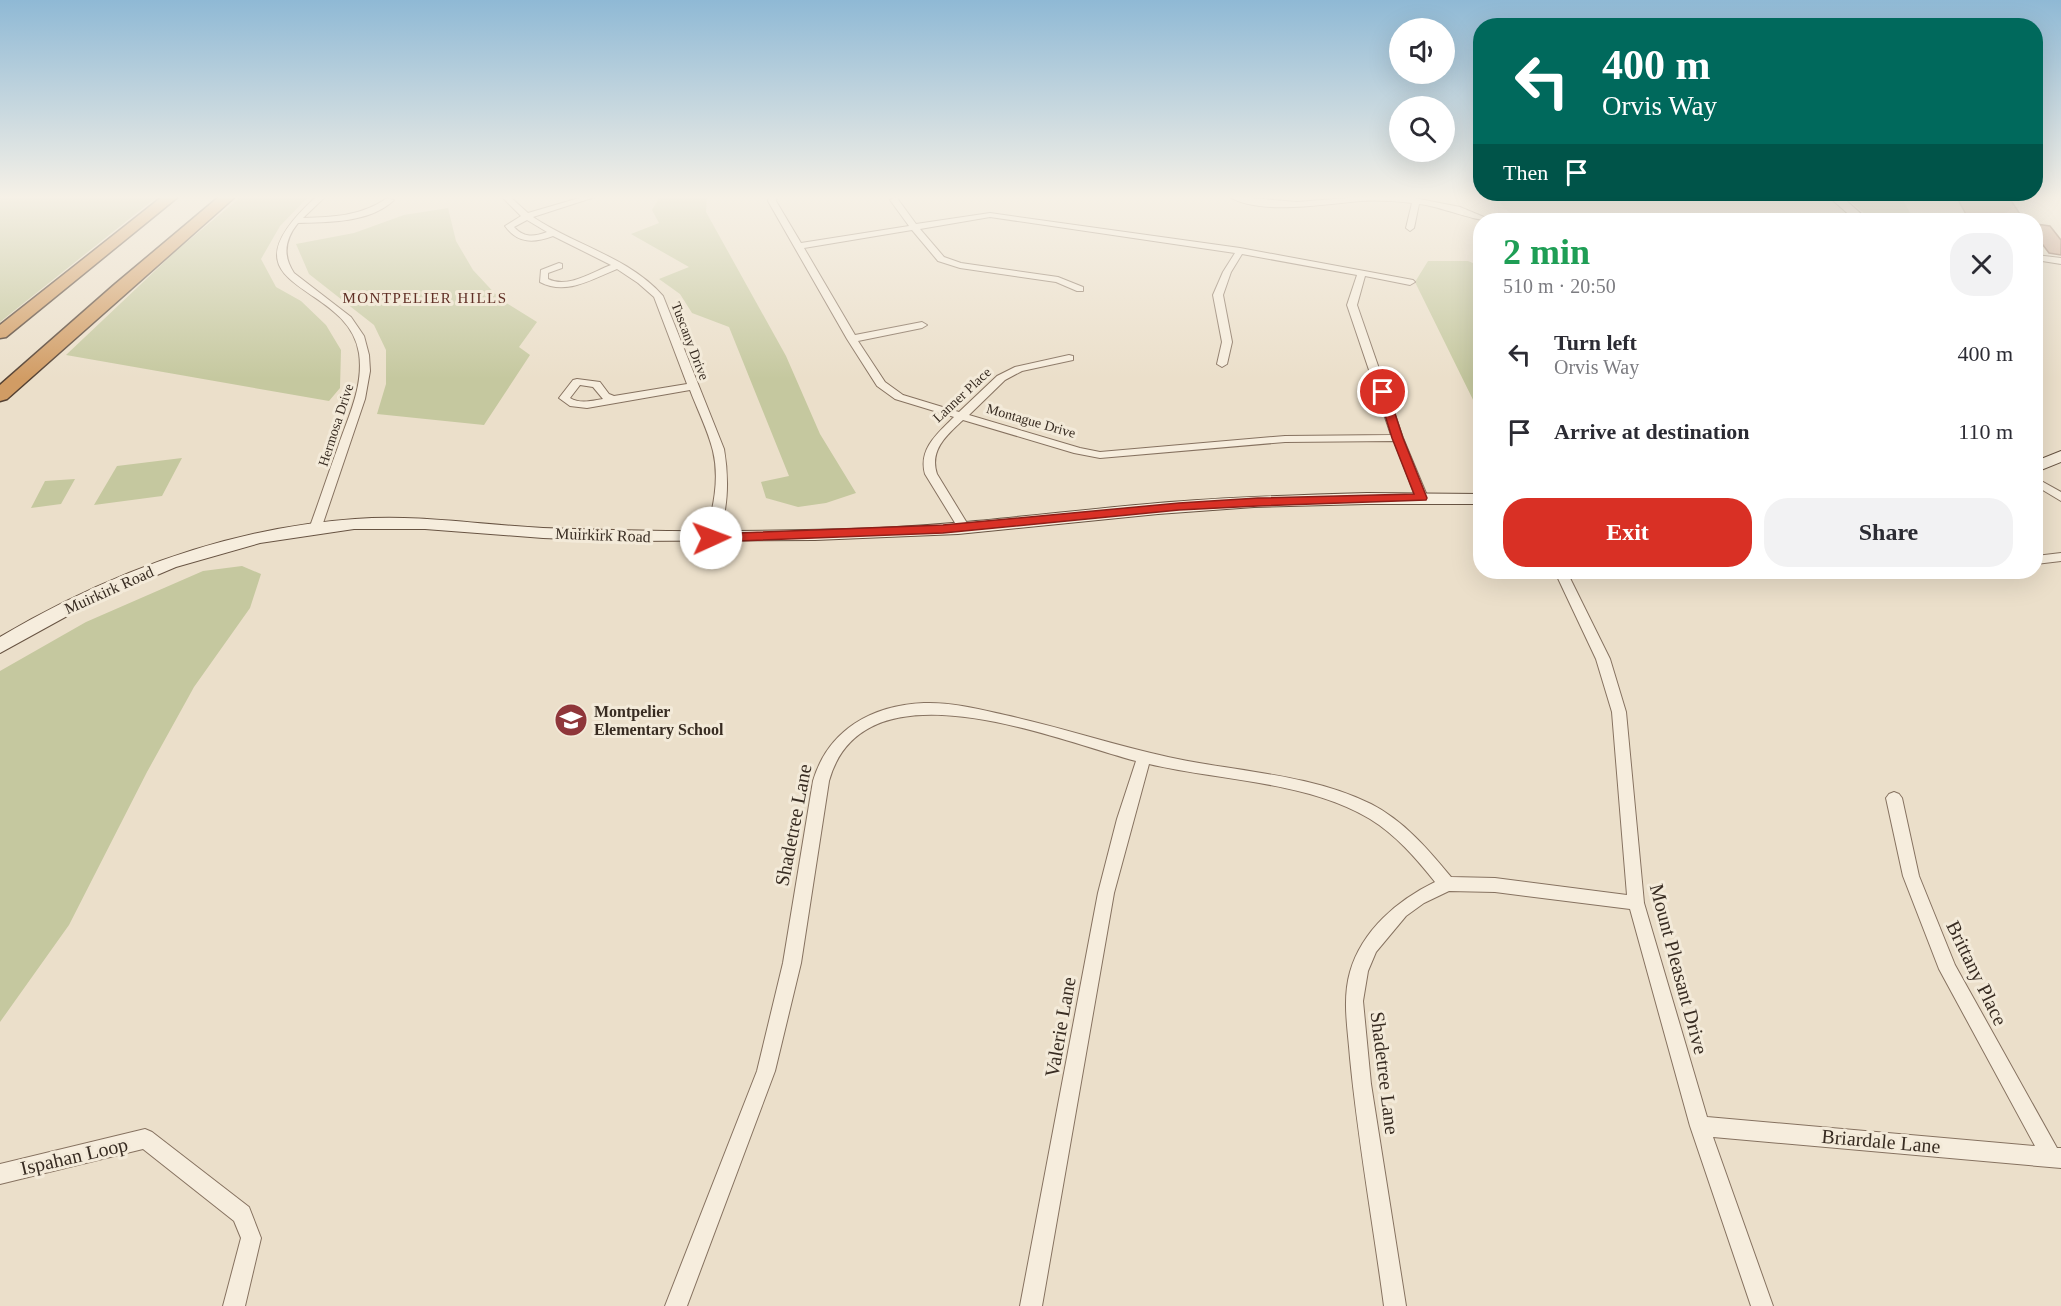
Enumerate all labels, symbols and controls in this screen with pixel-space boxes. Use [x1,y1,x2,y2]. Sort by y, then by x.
map controls [1389,18,1455,162]
button: sound [1389,18,1455,84]
icon: left [1503,42,1581,120]
text: 400 m [1602,42,1711,88]
text: Orvis Way [1602,91,1717,121]
button: search [1389,96,1455,162]
icon: arrive [1560,156,1593,189]
text: Then [1503,160,1548,185]
text: 2 min [1503,232,1590,272]
button: close [1950,233,2013,296]
text: 510 m · 20:50 [1503,275,1616,297]
district label: MONTPELIER HILLS [342,290,508,306]
street label: Tuscany Drive [668,300,712,382]
text: Turn left [1554,330,1637,355]
icon: left [1503,338,1536,371]
text: 400 m [1957,341,2013,366]
text: Orvis Way [1554,356,1639,378]
street label: Lanner Place [930,364,994,426]
pin [1357,366,1408,417]
icon: arrive [1366,375,1399,408]
street label: Hermosa Drive [316,382,356,468]
street label: Montague Drive [985,401,1077,441]
icon: arrive [1503,416,1536,449]
text: Arrive at destination [1554,419,1750,444]
text: 110 m [1958,419,2013,444]
button: Exit [1503,498,1752,567]
button: Share [1764,498,2013,567]
position arrow [679,506,743,570]
street label: Muirkirk Road [555,525,651,545]
street label: Muirkirk Road [62,563,156,617]
school or university icon: Montpelier Elementary School [553,702,589,738]
place label: Montpelier Elementary School [594,703,724,739]
street label: Shadetree Lane [770,762,816,888]
street label: Mount Pleasant Drive [1646,881,1712,1057]
street label: Brittany Place [1941,917,2012,1030]
street label: Valerie Lane [1040,975,1080,1079]
street label: Shadetree Lane [1367,1010,1403,1136]
street label: Briardale Lane [1821,1125,1942,1157]
street label: Ispahan Loop [18,1133,130,1180]

